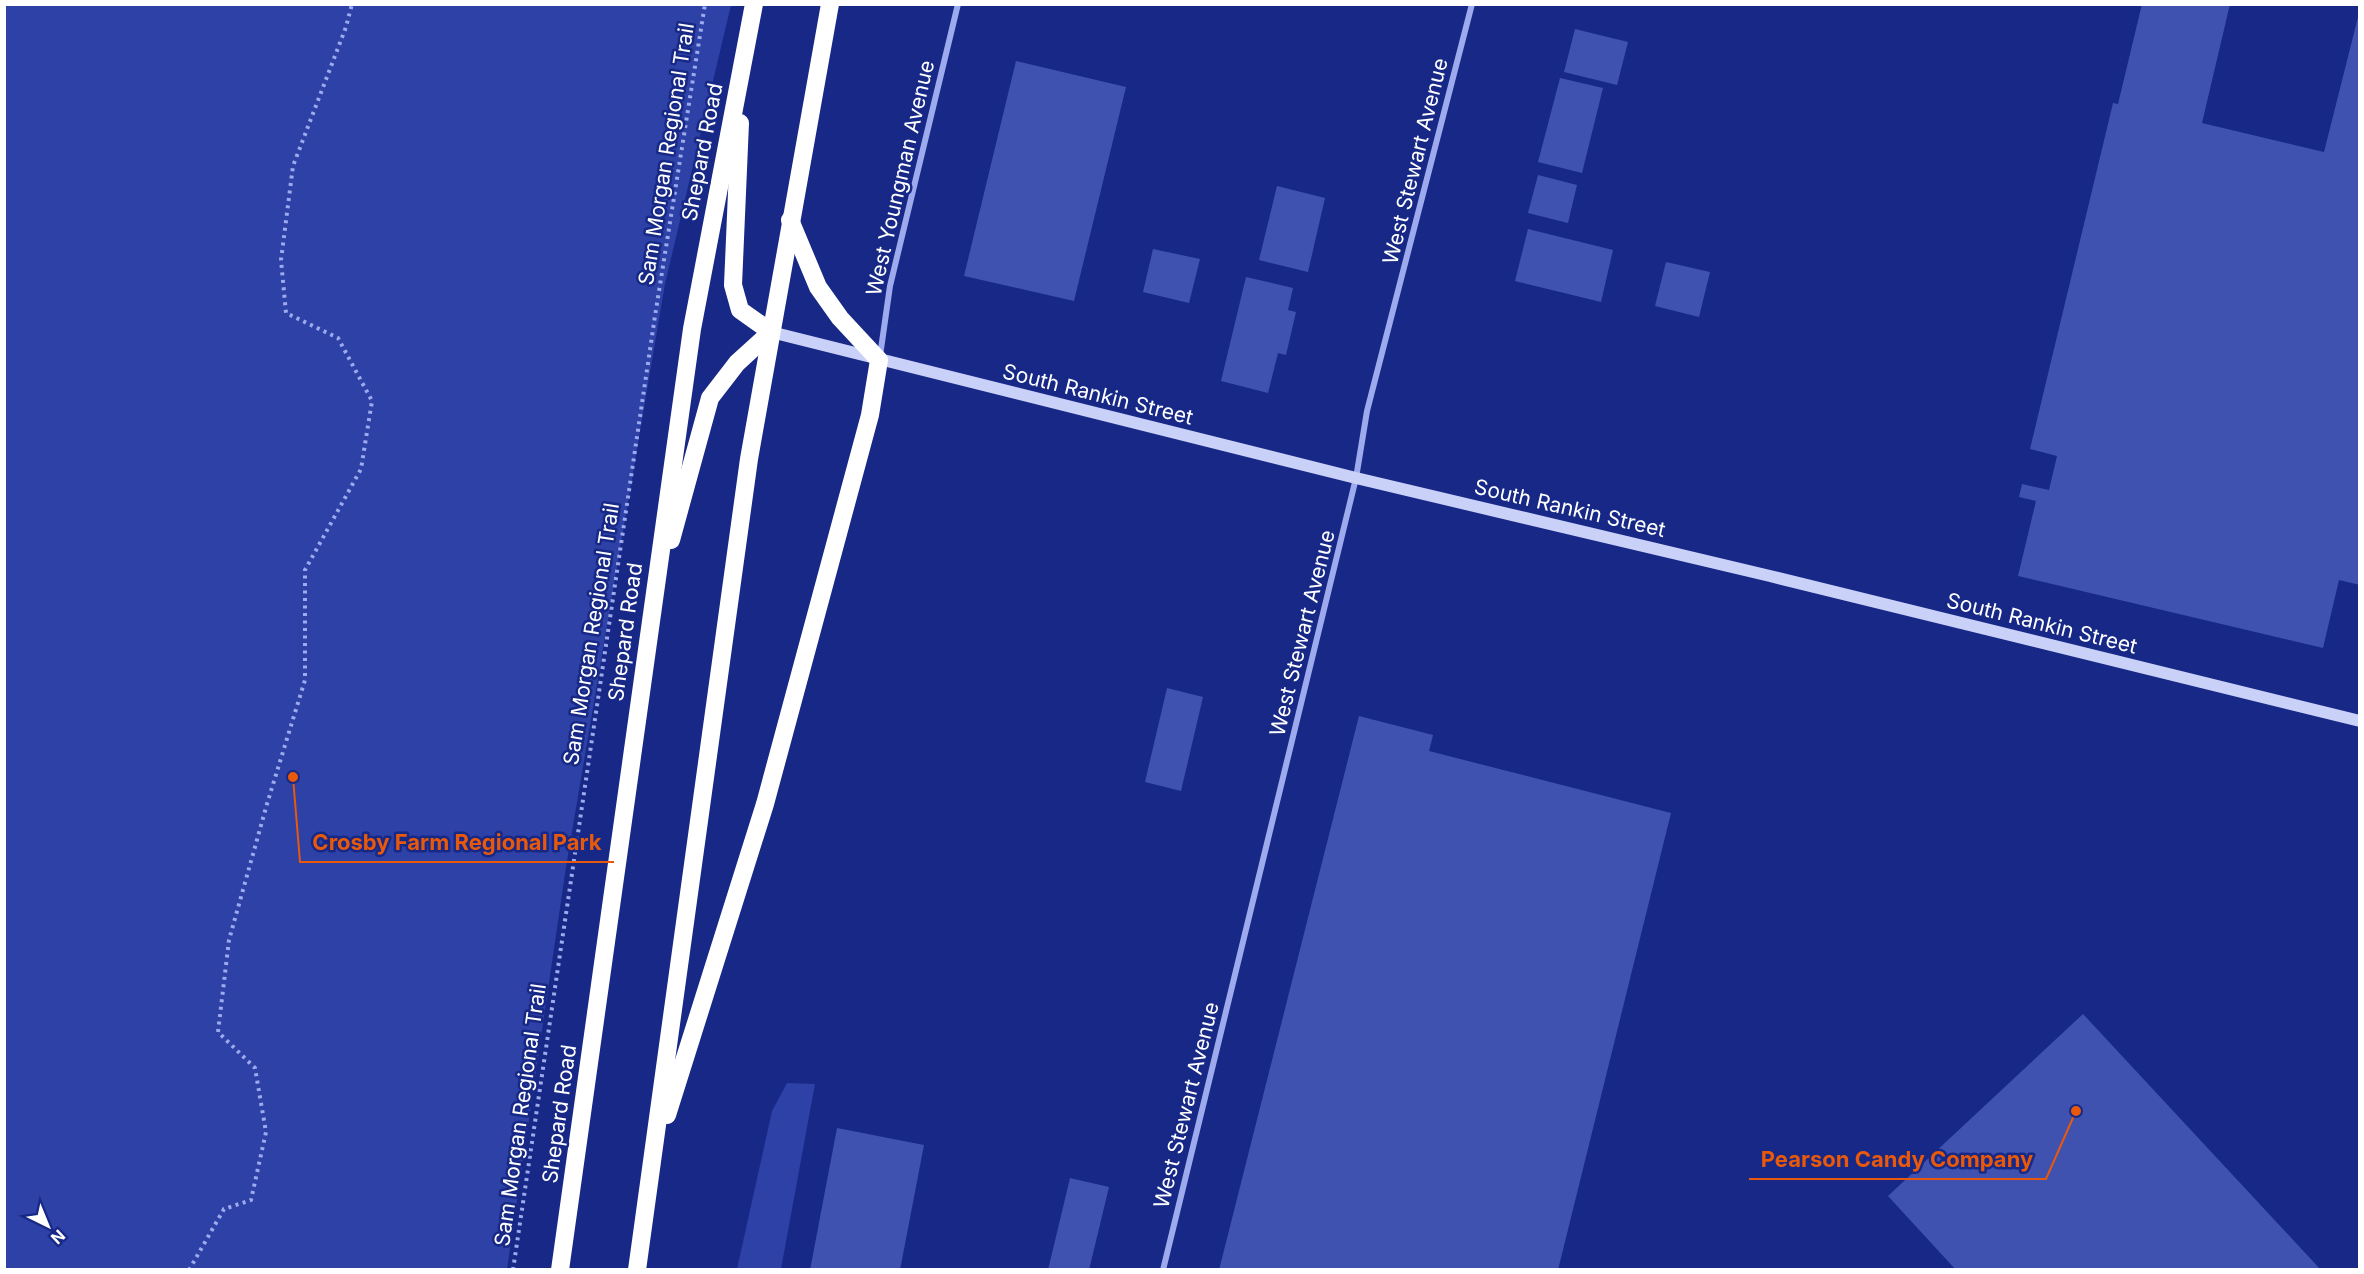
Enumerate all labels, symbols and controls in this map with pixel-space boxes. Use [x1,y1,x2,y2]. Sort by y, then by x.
street label: Sam Morgan Regional Trail [633,21,699,287]
street label: West Stewart Avenue [1377,55,1453,267]
street label: West Youngman Avenue [861,58,939,298]
street label: Shepard Road [676,81,728,223]
street label: South Rankin Street [1000,358,1196,430]
street label: South Rankin Street [1472,474,1668,542]
street label: Sam Morgan Regional Trail [558,501,624,767]
street label: West Stewart Avenue [1264,527,1340,739]
street label: Shepard Road [603,561,647,703]
street label: South Rankin Street [1944,587,2140,659]
callout: Crosby Farm Regional Park [300,822,614,862]
text: Crosby Farm Regional Park [312,829,602,855]
street label: Sam Morgan Regional Trail [489,982,551,1248]
street label: West Stewart Avenue [1148,999,1224,1211]
street label: Shepard Road [537,1043,581,1185]
callout: Pearson Candy Company [1749,1139,2046,1179]
text: Pearson Candy Company [1761,1146,2033,1172]
north arrow [18,1196,78,1256]
text: N [47,1225,70,1248]

